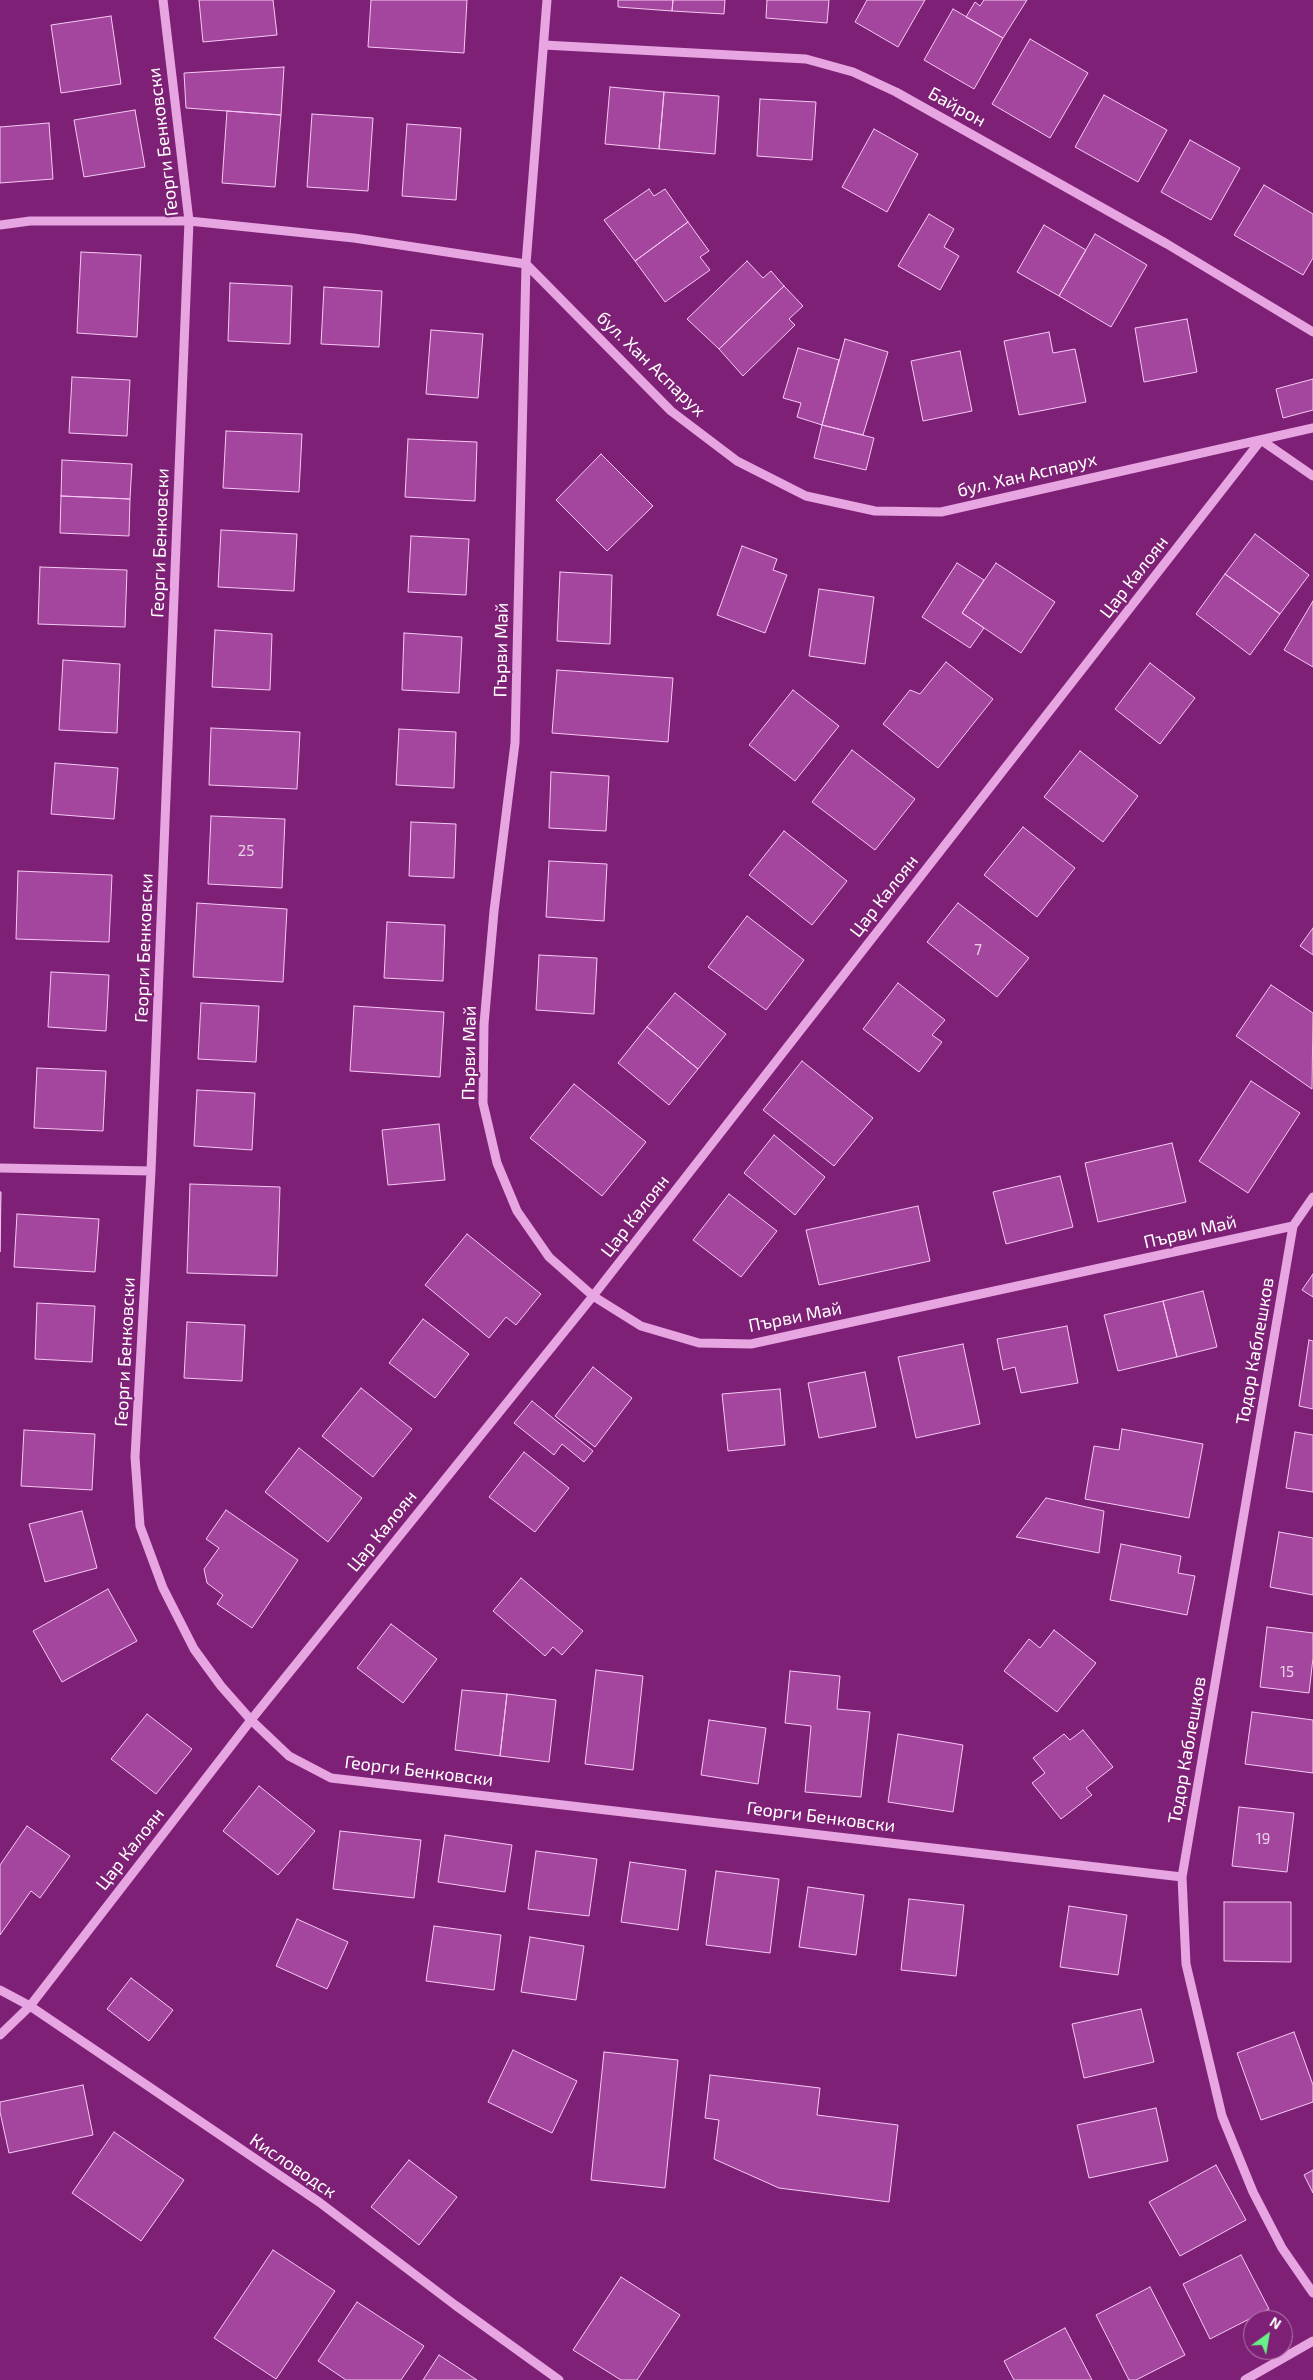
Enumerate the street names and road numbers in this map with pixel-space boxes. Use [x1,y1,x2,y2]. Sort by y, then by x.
street label: Георги Бенковски [143,66,183,218]
street label: Байрон [924,82,990,132]
street label: бул. Хан Аспарух [592,307,710,421]
street label: бул. Хан Аспарух [955,448,1099,502]
street label: Георги Бенковски [147,468,173,618]
street label: Цар Калоян [1095,532,1173,622]
street label: Първи Май [489,602,513,698]
street label: Цар Калоян [845,851,923,941]
street label: Георги Бенковски [131,873,157,1023]
street label: Първи Май [457,1005,481,1101]
street label: Цар Калоян [596,1171,674,1261]
street label: Първи Май [1141,1211,1239,1253]
street label: Тодор Каблешков [1231,1276,1279,1426]
street label: Георги Бенковски [110,1277,140,1427]
street label: Първи Май [746,1297,844,1337]
street label: Цар Калоян [343,1486,421,1576]
street label: Тодор Каблешков [1163,1675,1211,1825]
street label: Георги Бенковски [343,1751,495,1791]
street label: Георги Бенковски [745,1797,897,1837]
street label: Цар Калоян [91,1804,169,1894]
street label: Кисловодск [246,2129,340,2203]

